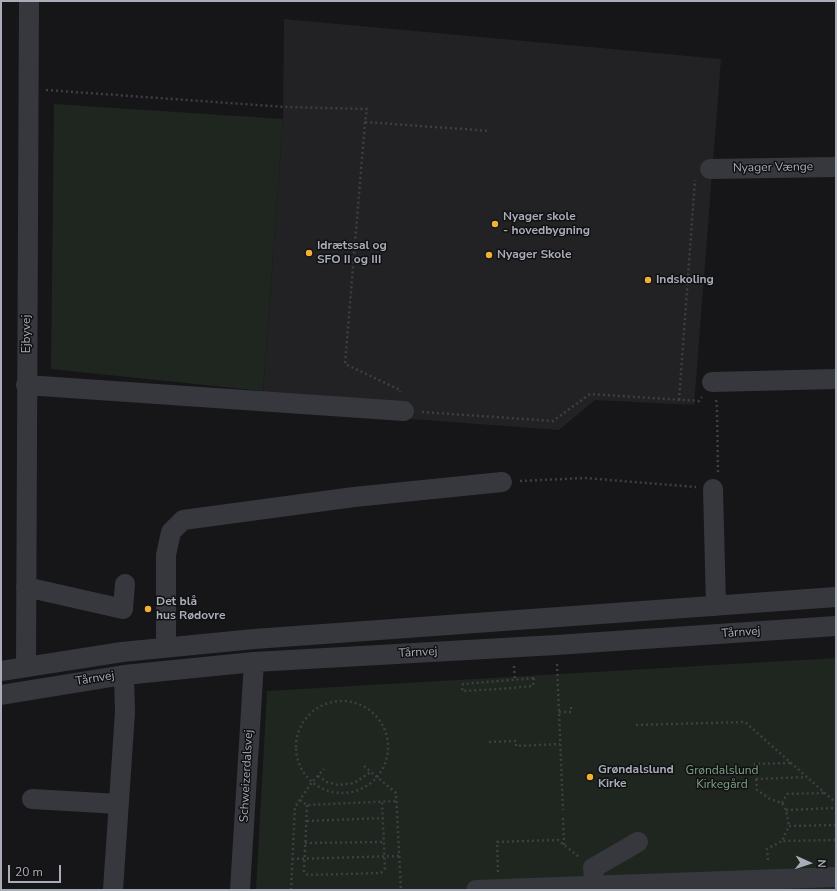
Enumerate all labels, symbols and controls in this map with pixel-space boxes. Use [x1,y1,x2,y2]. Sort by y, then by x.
street label: Nyager Vænge [733,160,813,176]
place label: Nyager skole - hovedbygning [503,210,590,238]
marker: Nyager skole - hovedbygning [490,219,500,229]
place label: Idrætssal og SFO II og III [317,239,387,267]
marker: Idrætssal og SFO II og III [304,248,314,258]
place label: Nyager Skole [497,248,571,262]
marker: Nyager Skole [484,250,494,260]
place label: Indskoling [656,273,714,287]
marker: Indskoling [643,275,653,285]
street label: Ejbyvej [20,315,34,353]
place label: Det blå hus Rødovre [156,595,225,623]
marker: Det blå hus Rødovre [143,604,153,614]
street label: Tårnvej [721,624,761,642]
street label: Tårnvej [398,645,438,661]
street label: Tårnvej [75,669,115,689]
street label: Schweizerdalsvej [237,729,257,823]
place label: Grøndalslund Kirke [598,763,674,791]
park label: Grøndalslund Kirkegård [685,764,759,792]
marker: Grøndalslund Kirke [585,772,595,782]
north arrow [789,843,829,883]
scale bar [10,857,63,883]
text: N [814,859,829,868]
text: 20 m [15,864,43,880]

